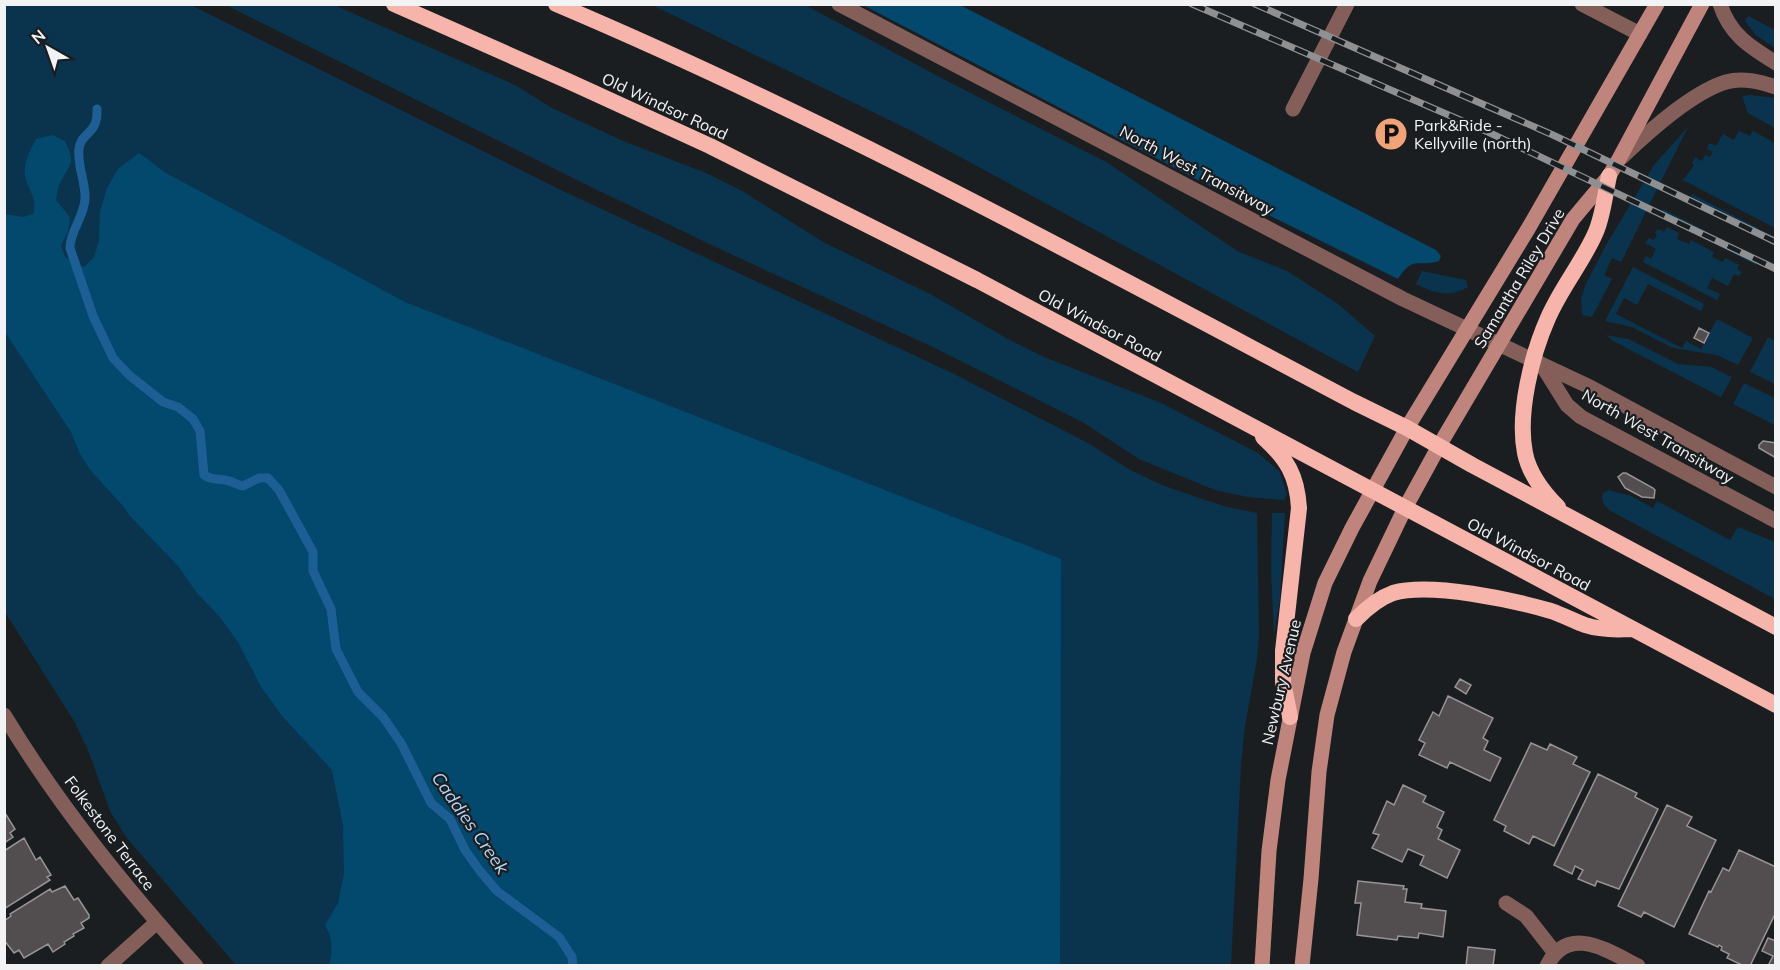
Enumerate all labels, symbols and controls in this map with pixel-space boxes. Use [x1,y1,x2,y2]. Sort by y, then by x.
north arrow [18,18,78,78]
text: N [27,25,49,48]
street label: Old Windsor Road [599,68,731,144]
place label: Park&Ride - Kellyville (north) [1414,115,1532,153]
parking icon: Park&Ride - Kellyville (north) [1373,116,1409,152]
street label: North West Transitway [1116,121,1278,219]
street label: Samantha Riley Drive [1469,204,1569,352]
street label: Old Windsor Road [1035,284,1165,366]
street label: North West Transitway [1579,384,1738,488]
street label: Old Windsor Road [1464,513,1594,595]
street label: Newbury Avenue [1257,617,1305,747]
water label: Caddies Creek [427,767,515,879]
street label: Folkestone Terrace [61,772,159,894]

